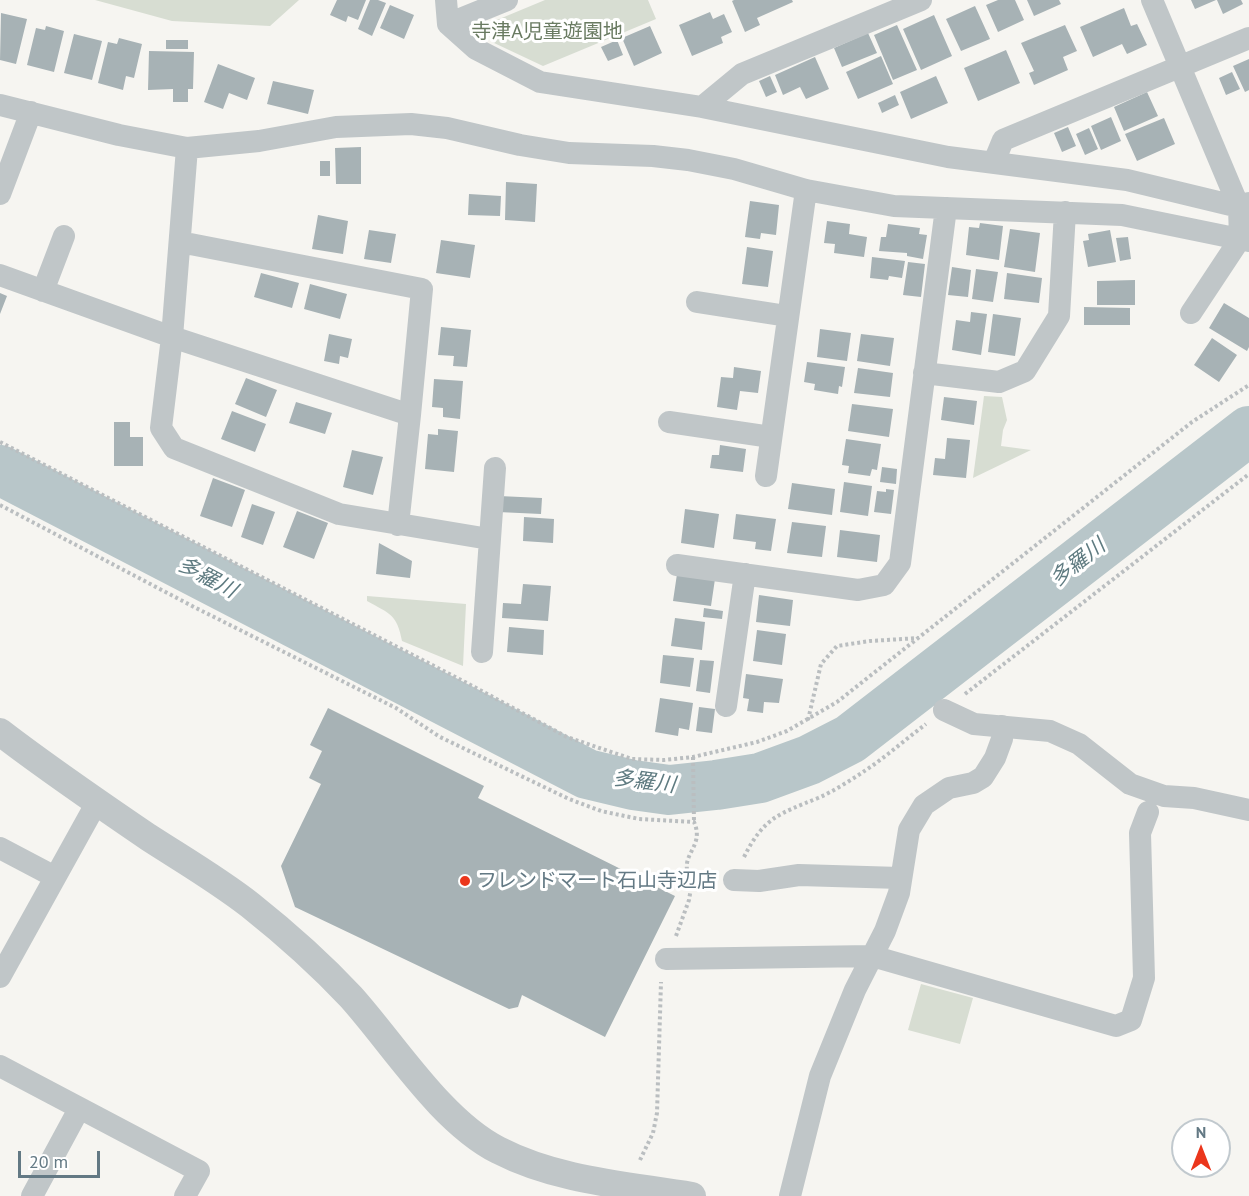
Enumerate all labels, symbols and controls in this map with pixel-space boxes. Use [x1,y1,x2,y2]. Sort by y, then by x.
park label: 寺津A児童遊園地 [471,20,623,44]
water label: 多羅川 [1045,534,1111,592]
water label: 多羅川 [173,552,241,604]
water label: 多羅川 [611,766,677,798]
place label: フレンドマート石山寺辺店 [477,869,717,893]
marker: フレンドマート石山寺辺店 [458,874,472,888]
north arrow [1171,1118,1231,1178]
text: N [1196,1122,1206,1142]
scale bar [21,1139,104,1177]
text: 20 m [29,1150,68,1173]

